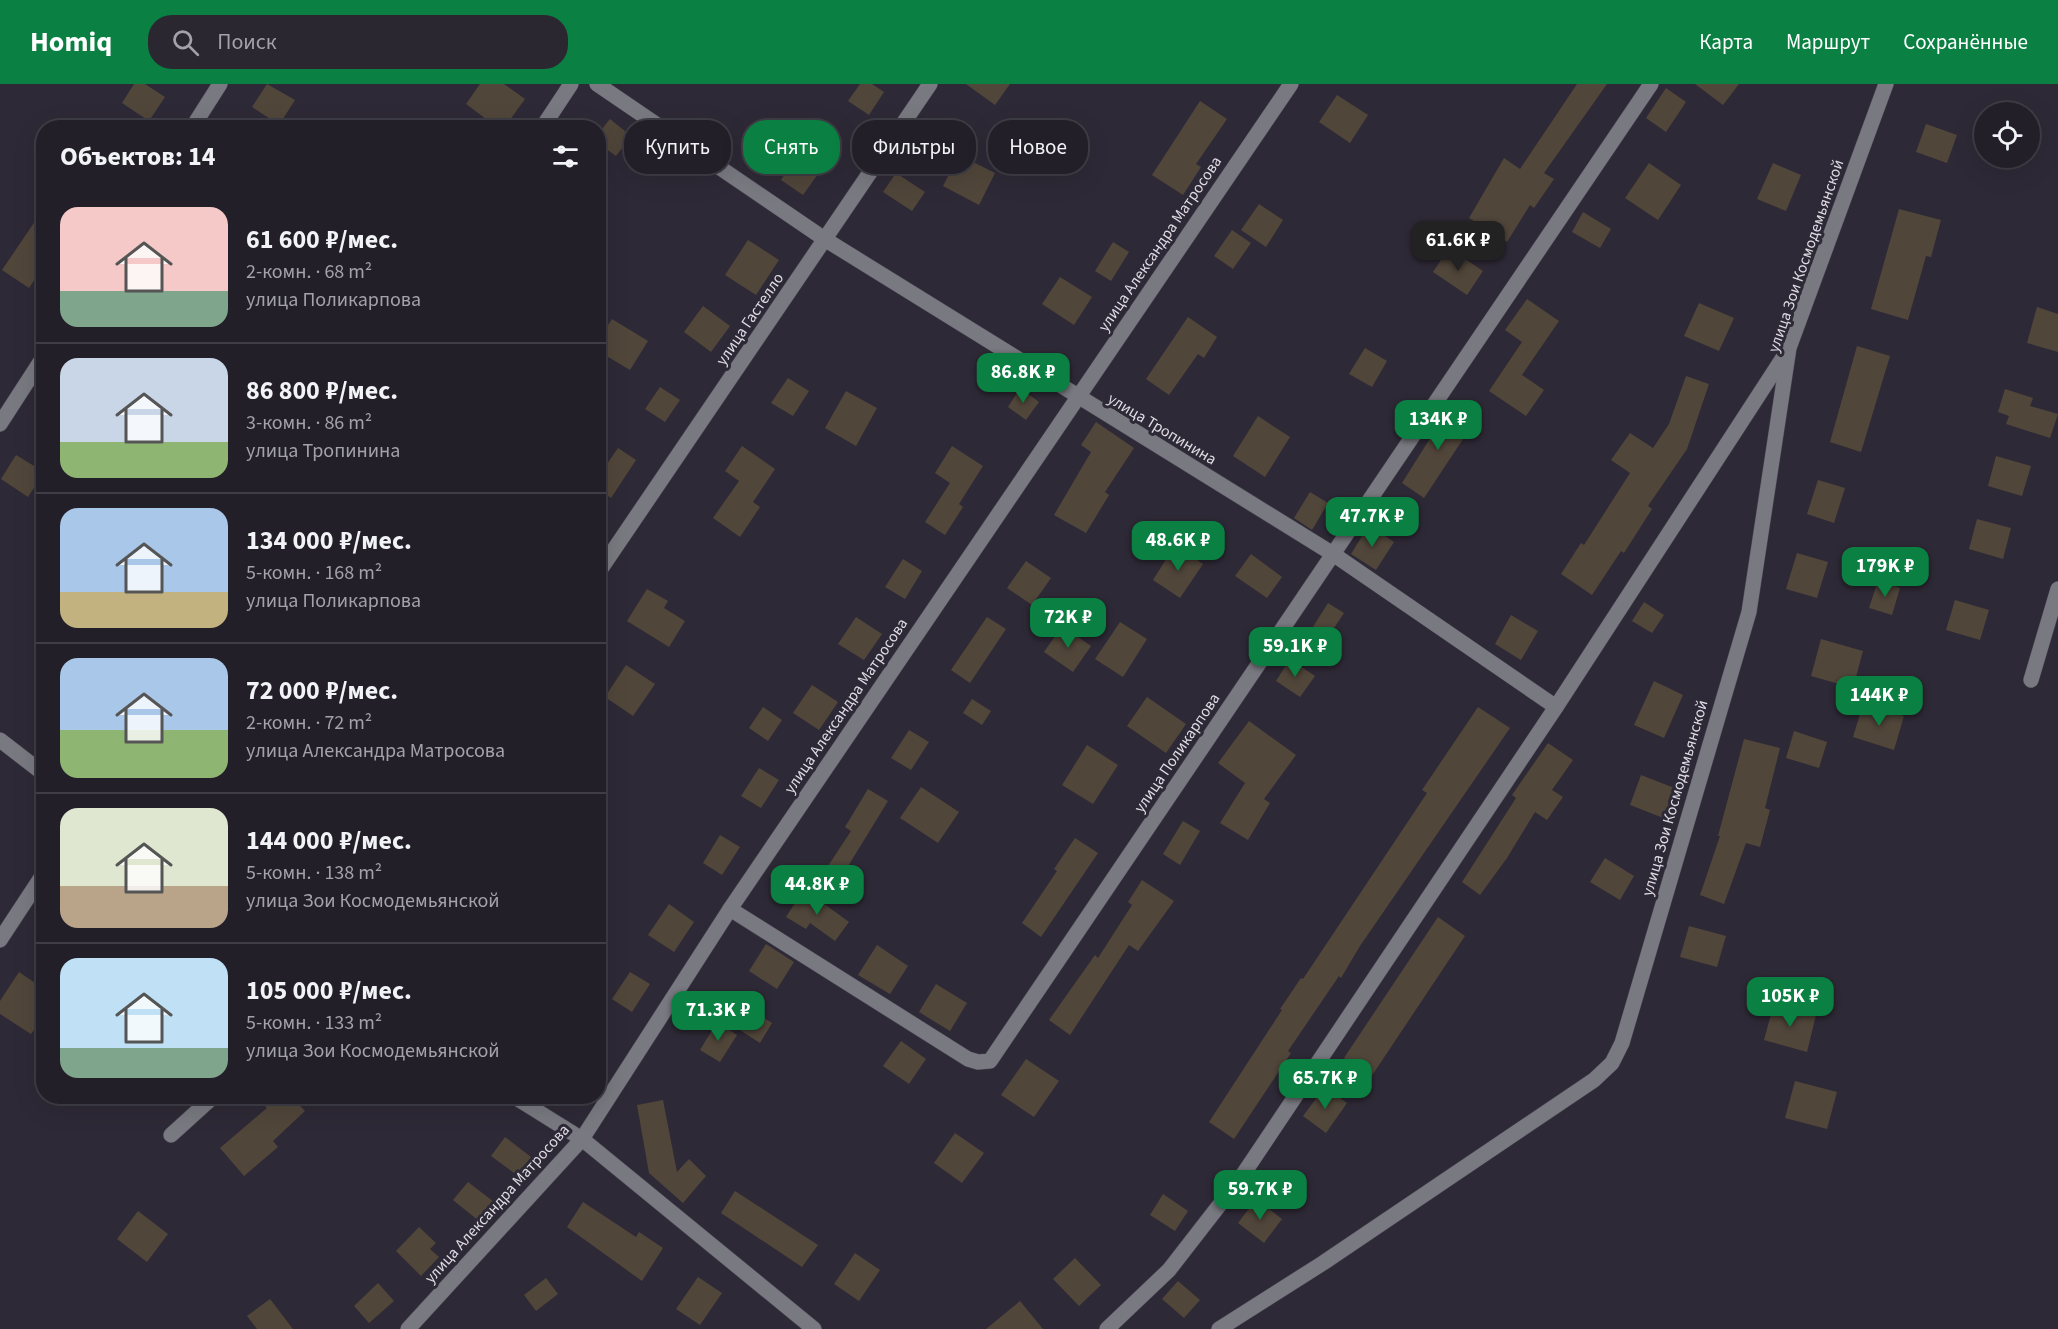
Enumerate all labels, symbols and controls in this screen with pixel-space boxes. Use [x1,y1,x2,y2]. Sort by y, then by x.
search box [148,15,568,69]
text: Homiq [30,22,112,62]
icon: search [169,26,202,59]
text: Поиск [217,26,277,58]
text: Карта [1699,27,1753,57]
text: Маршрут [1786,27,1870,57]
text: Сохранённые [1903,27,2028,57]
map controls [1974,102,2040,168]
button: locate [1974,102,2040,168]
chip: Купить [624,120,731,174]
chip: Снять [743,120,840,174]
chip: Фильтры [852,120,976,174]
chip: Новое [988,120,1088,174]
text: Объектов: 14 [60,138,216,175]
icon: filters [549,140,582,173]
street label: улица Александра Матросова [1093,152,1227,336]
street label: улица Зои Космодемьянской [1763,156,1849,356]
text: 61 600 ₽/мес. [246,221,398,258]
pin: 61.6K ₽ [1403,221,1513,272]
text: 61.6K ₽ [1426,226,1490,254]
icon: home [108,231,180,303]
text: 2-комн. · 68 m² [246,258,372,286]
street label: улица Гастелло [711,268,789,370]
text: улица Поликарпова [246,286,421,314]
pin: 86.8K ₽ [968,353,1078,404]
text: 86.8K ₽ [991,358,1055,386]
text: 86 800 ₽/мес. [246,372,398,409]
icon: home [108,382,180,454]
street label: улица Тропинина [1103,388,1221,470]
pin: 134K ₽ [1389,400,1487,451]
text: 134K ₽ [1409,405,1467,433]
text: 3-комн. · 86 m² [246,409,372,437]
text: улица Тропинина [246,437,400,465]
pin: 47.7K ₽ [1317,497,1427,548]
text: 47.7K ₽ [1340,502,1404,530]
pin: 48.6K ₽ [1123,521,1233,572]
text: 134 000 ₽/мес. [246,522,412,559]
text: 48.6K ₽ [1146,526,1210,554]
icon: home [108,532,180,604]
pin: 179K ₽ [1836,547,1934,598]
text: 179K ₽ [1856,552,1914,580]
text: 5-комн. · 168 m² [246,559,382,587]
text: улица Поликарпова [246,587,421,615]
pin: 72K ₽ [1026,598,1110,649]
text: 72K ₽ [1044,603,1092,631]
street label: улица Александра Матросова [779,614,913,798]
pin: 59.1K ₽ [1240,627,1350,678]
text: 59.1K ₽ [1263,632,1327,660]
text: 72 000 ₽/мес. [246,672,398,709]
pin: 144K ₽ [1830,676,1928,727]
text: 144K ₽ [1850,681,1908,709]
icon: home [108,682,180,754]
street label: улица Поликарпова [1129,689,1225,817]
street label: улица Зои Космодемьянской [1636,697,1714,899]
text: 2-комн. · 72 m² [246,709,372,737]
text: улица Александра Матросова [246,737,505,765]
text: 144 000 ₽/мес. [246,822,412,859]
icon: home [108,832,180,904]
text: 5-комн. · 138 m² [246,859,382,887]
pin: 44.8K ₽ [762,865,872,916]
text: 44.8K ₽ [785,870,849,898]
text: улица Зои Космодемьянской [246,887,500,915]
text: 105 000 ₽/мес. [246,972,412,1009]
pin: 105K ₽ [1741,977,1839,1028]
icon: home [108,982,180,1054]
text: 105K ₽ [1761,982,1819,1010]
pin: 71.3K ₽ [663,991,773,1042]
text: 71.3K ₽ [686,996,750,1024]
text: 5-комн. · 133 m² [246,1009,382,1037]
text: улица Зои Космодемьянской [246,1037,500,1065]
pin: 65.7K ₽ [1270,1059,1380,1110]
text: 65.7K ₽ [1293,1064,1357,1092]
street label: улица Александра Матросова [419,1120,575,1288]
pin: 59.7K ₽ [1205,1170,1315,1221]
text: 59.7K ₽ [1228,1175,1292,1203]

